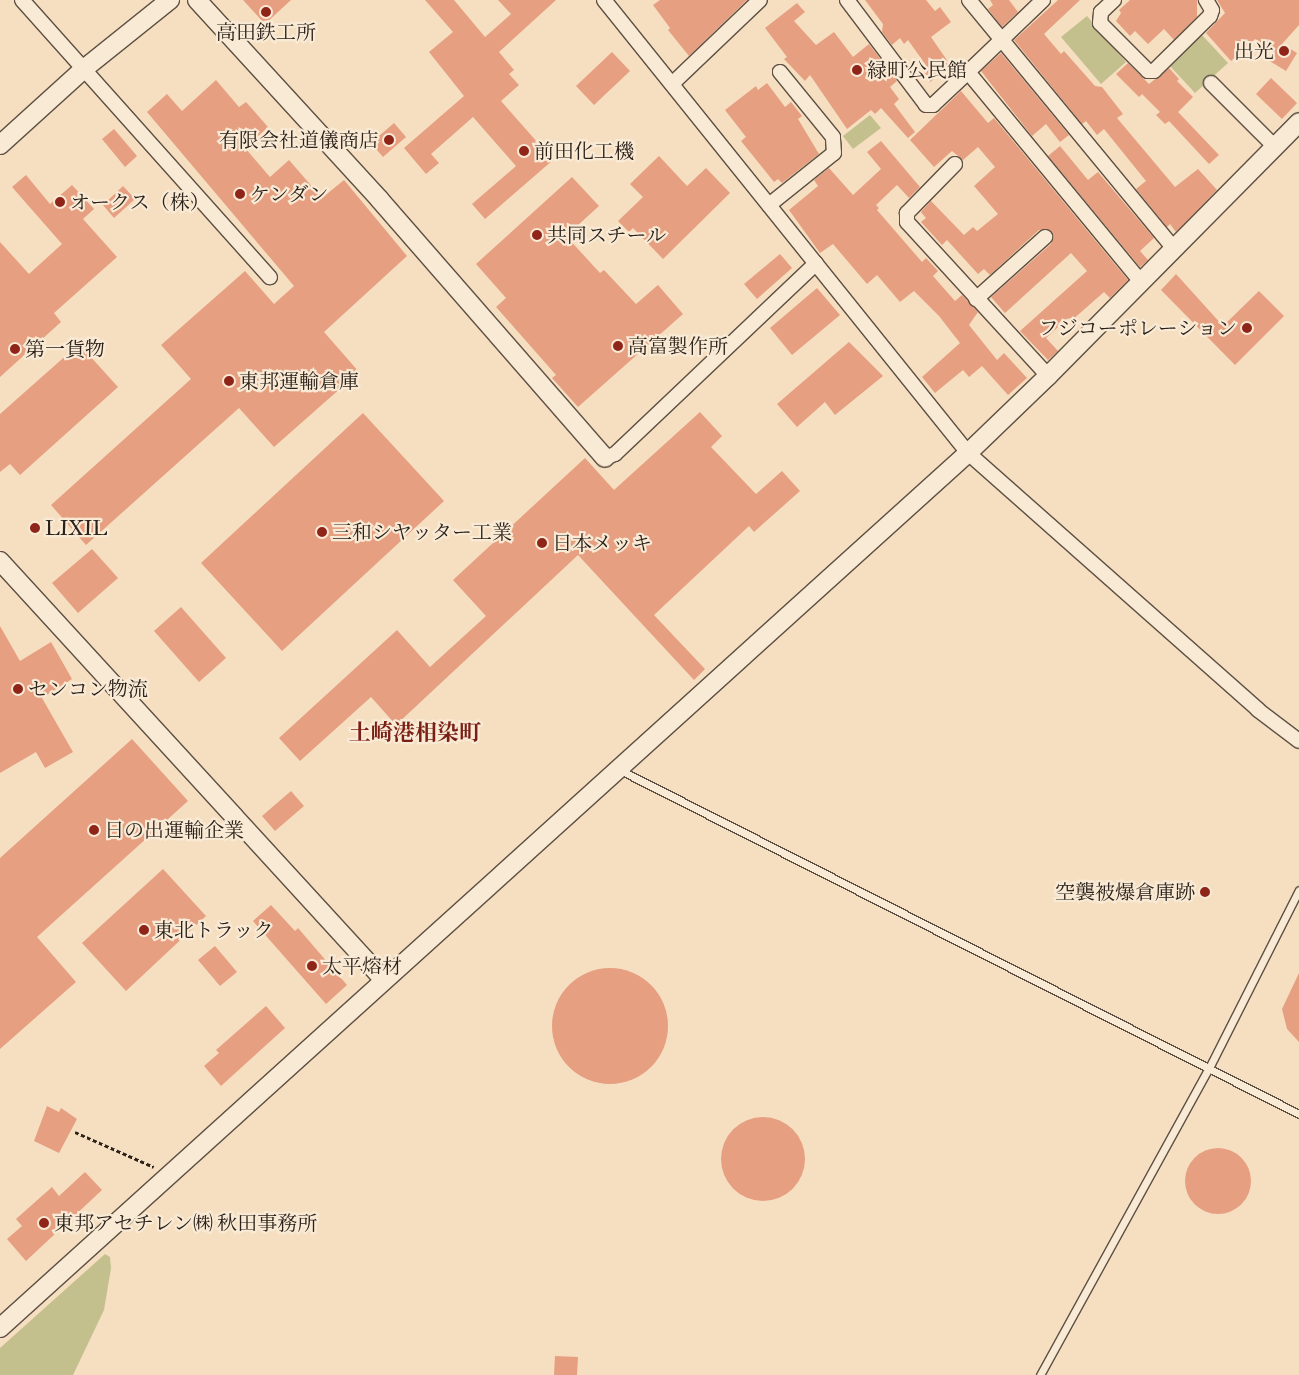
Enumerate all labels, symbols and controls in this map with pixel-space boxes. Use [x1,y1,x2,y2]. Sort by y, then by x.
marker: 高田鉄工所 [260,6,272,18]
place label: 高田鉄工所 [216,20,316,44]
place label: 出光 [1234,39,1274,63]
marker: 出光 [1278,45,1290,57]
place label: 緑町公民館 [867,58,967,82]
marker: 緑町公民館 [851,64,863,76]
place label: 有限会社道儀商店 [219,128,379,152]
marker: 有限会社道儀商店 [383,134,395,146]
place label: 前田化工機 [534,139,634,163]
marker: 前田化工機 [518,145,530,157]
place label: ケンダン [250,182,330,206]
marker: ケンダン [234,188,246,200]
place label: オークス（株） [70,190,210,214]
marker: オークス（株） [54,196,66,208]
place label: 共同スチール [547,223,667,247]
marker: 共同スチール [531,229,543,241]
place label: フジコーポレーション [1037,316,1237,340]
marker: フジコーポレーション [1241,322,1253,334]
place label: 高富製作所 [628,334,728,358]
place label: 第一貨物 [25,337,105,361]
marker: 高富製作所 [612,340,624,352]
marker: 第一貨物 [9,343,21,355]
place label: 東邦運輸倉庫 [239,369,359,393]
marker: 東邦運輸倉庫 [223,375,235,387]
place label: LIXIL [45,516,107,540]
place label: 三和シヤッター工業 [332,520,512,544]
marker: LIXIL [29,522,41,534]
marker: 三和シヤッター工業 [316,526,328,538]
place label: 日本メッキ [552,531,652,555]
marker: 日本メッキ [536,537,548,549]
place label: センコン物流 [28,677,148,701]
marker: センコン物流 [12,683,24,695]
district label: 土崎港相染町 [349,720,481,746]
place label: 日の出運輸企業 [104,818,244,842]
marker: 日の出運輸企業 [88,824,100,836]
place label: 空襲被爆倉庫跡 [1055,880,1195,904]
marker: 空襲被爆倉庫跡 [1199,886,1211,898]
place label: 東北トラック [154,918,274,942]
marker: 東北トラック [138,924,150,936]
place label: 太平熔材 [322,954,402,978]
marker: 太平熔材 [306,960,318,972]
place label: 東邦アセチレン㈱ 秋田事務所 [54,1211,318,1235]
marker: 東邦アセチレン㈱ 秋田事務所 [38,1217,50,1229]

